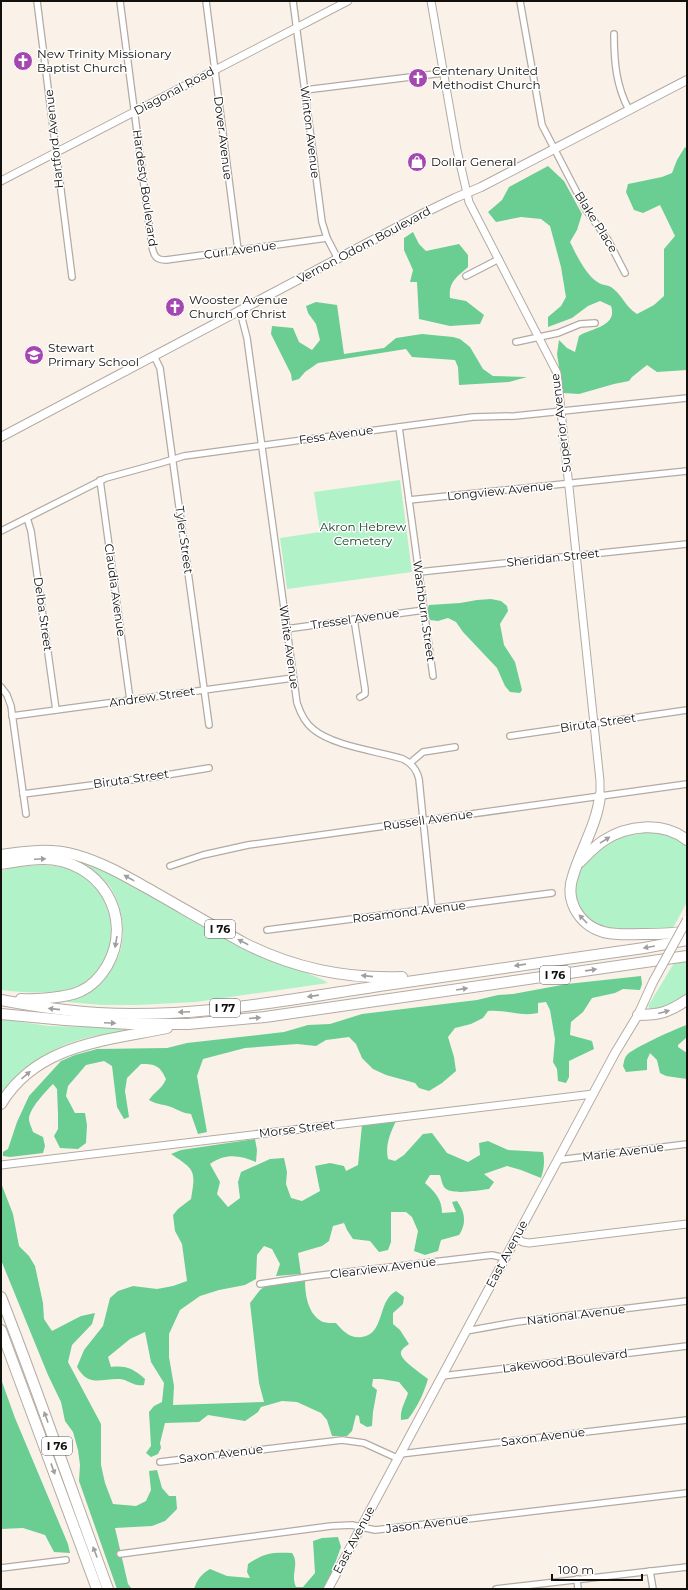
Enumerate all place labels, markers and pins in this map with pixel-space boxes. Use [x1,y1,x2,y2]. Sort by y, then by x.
place label: New Trinity Missionary Baptist Church [37,46,172,75]
church icon: New Trinity Missionary Baptist Church [12,50,34,72]
place label: Centenary United Methodist Church [432,63,541,92]
church icon: Centenary United Methodist Church [407,67,429,89]
shop icon: Dollar General [406,151,428,173]
place label: Dollar General [431,154,516,169]
place label: Wooster Avenue Church of Christ [189,292,288,321]
church icon: Wooster Avenue Church of Christ [164,296,186,318]
place label: Stewart Primary School [48,340,139,369]
school or university icon: Stewart Primary School [23,344,45,366]

